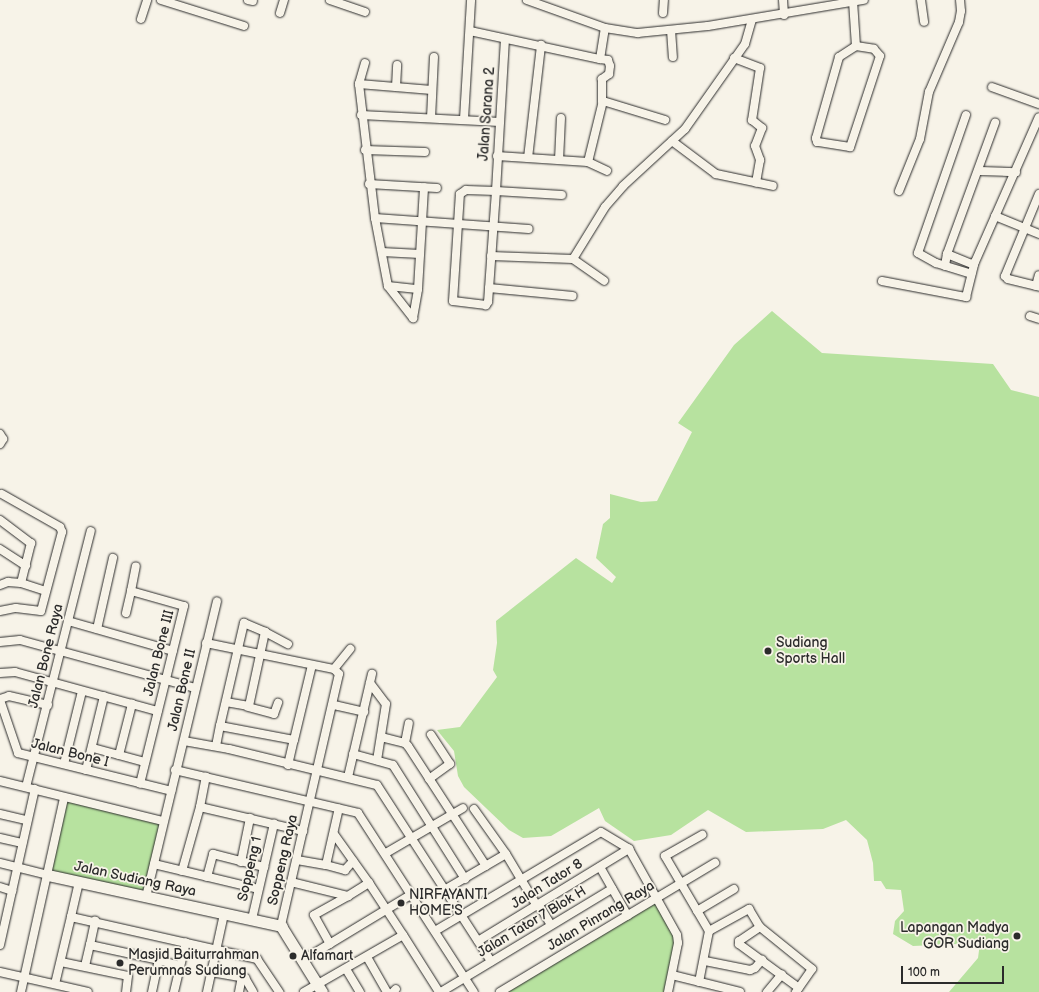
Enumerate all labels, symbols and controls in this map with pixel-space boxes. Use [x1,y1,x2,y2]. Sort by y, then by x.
street label: Jalan Sarana 2 [475,66,499,162]
street label: Jalan Bone Raya [25,602,67,710]
street label: Jalan Bone III [140,608,178,698]
place label: Sudiang Sports Hall [776,635,845,668]
marker: Sudiang Sports Hall [763,646,773,656]
street label: Jalan Bone II [164,647,200,733]
street label: Jalan Bone I [29,735,111,771]
street label: Soppeng Raya [264,813,302,907]
street label: Soppeng 1 [234,835,266,903]
street label: Jalan Tator 8 [508,855,586,913]
street label: Jalan Sudiang Raya [72,858,198,900]
street label: Jalan Pinrang Raya [544,877,658,955]
street label: Jalan Tator 7 Blok H [474,883,590,961]
place label: NIRFAYANTI HOME'S [409,887,488,920]
marker: NIRFAYANTI HOME'S [396,898,406,908]
place label: Lapangan Madya GOR Sudiang [900,920,1009,952]
marker: Lapangan Madya GOR Sudiang [1012,931,1022,941]
place label: Masjid Baiturrahman Perumnas Sudiang [128,947,259,980]
place label: Alfamart [301,948,353,964]
marker: Alfamart [288,951,298,961]
marker: Masjid Baiturrahman Perumnas Sudiang [115,958,125,968]
scale bar [903,958,1006,984]
text: 100 m [908,965,940,980]

